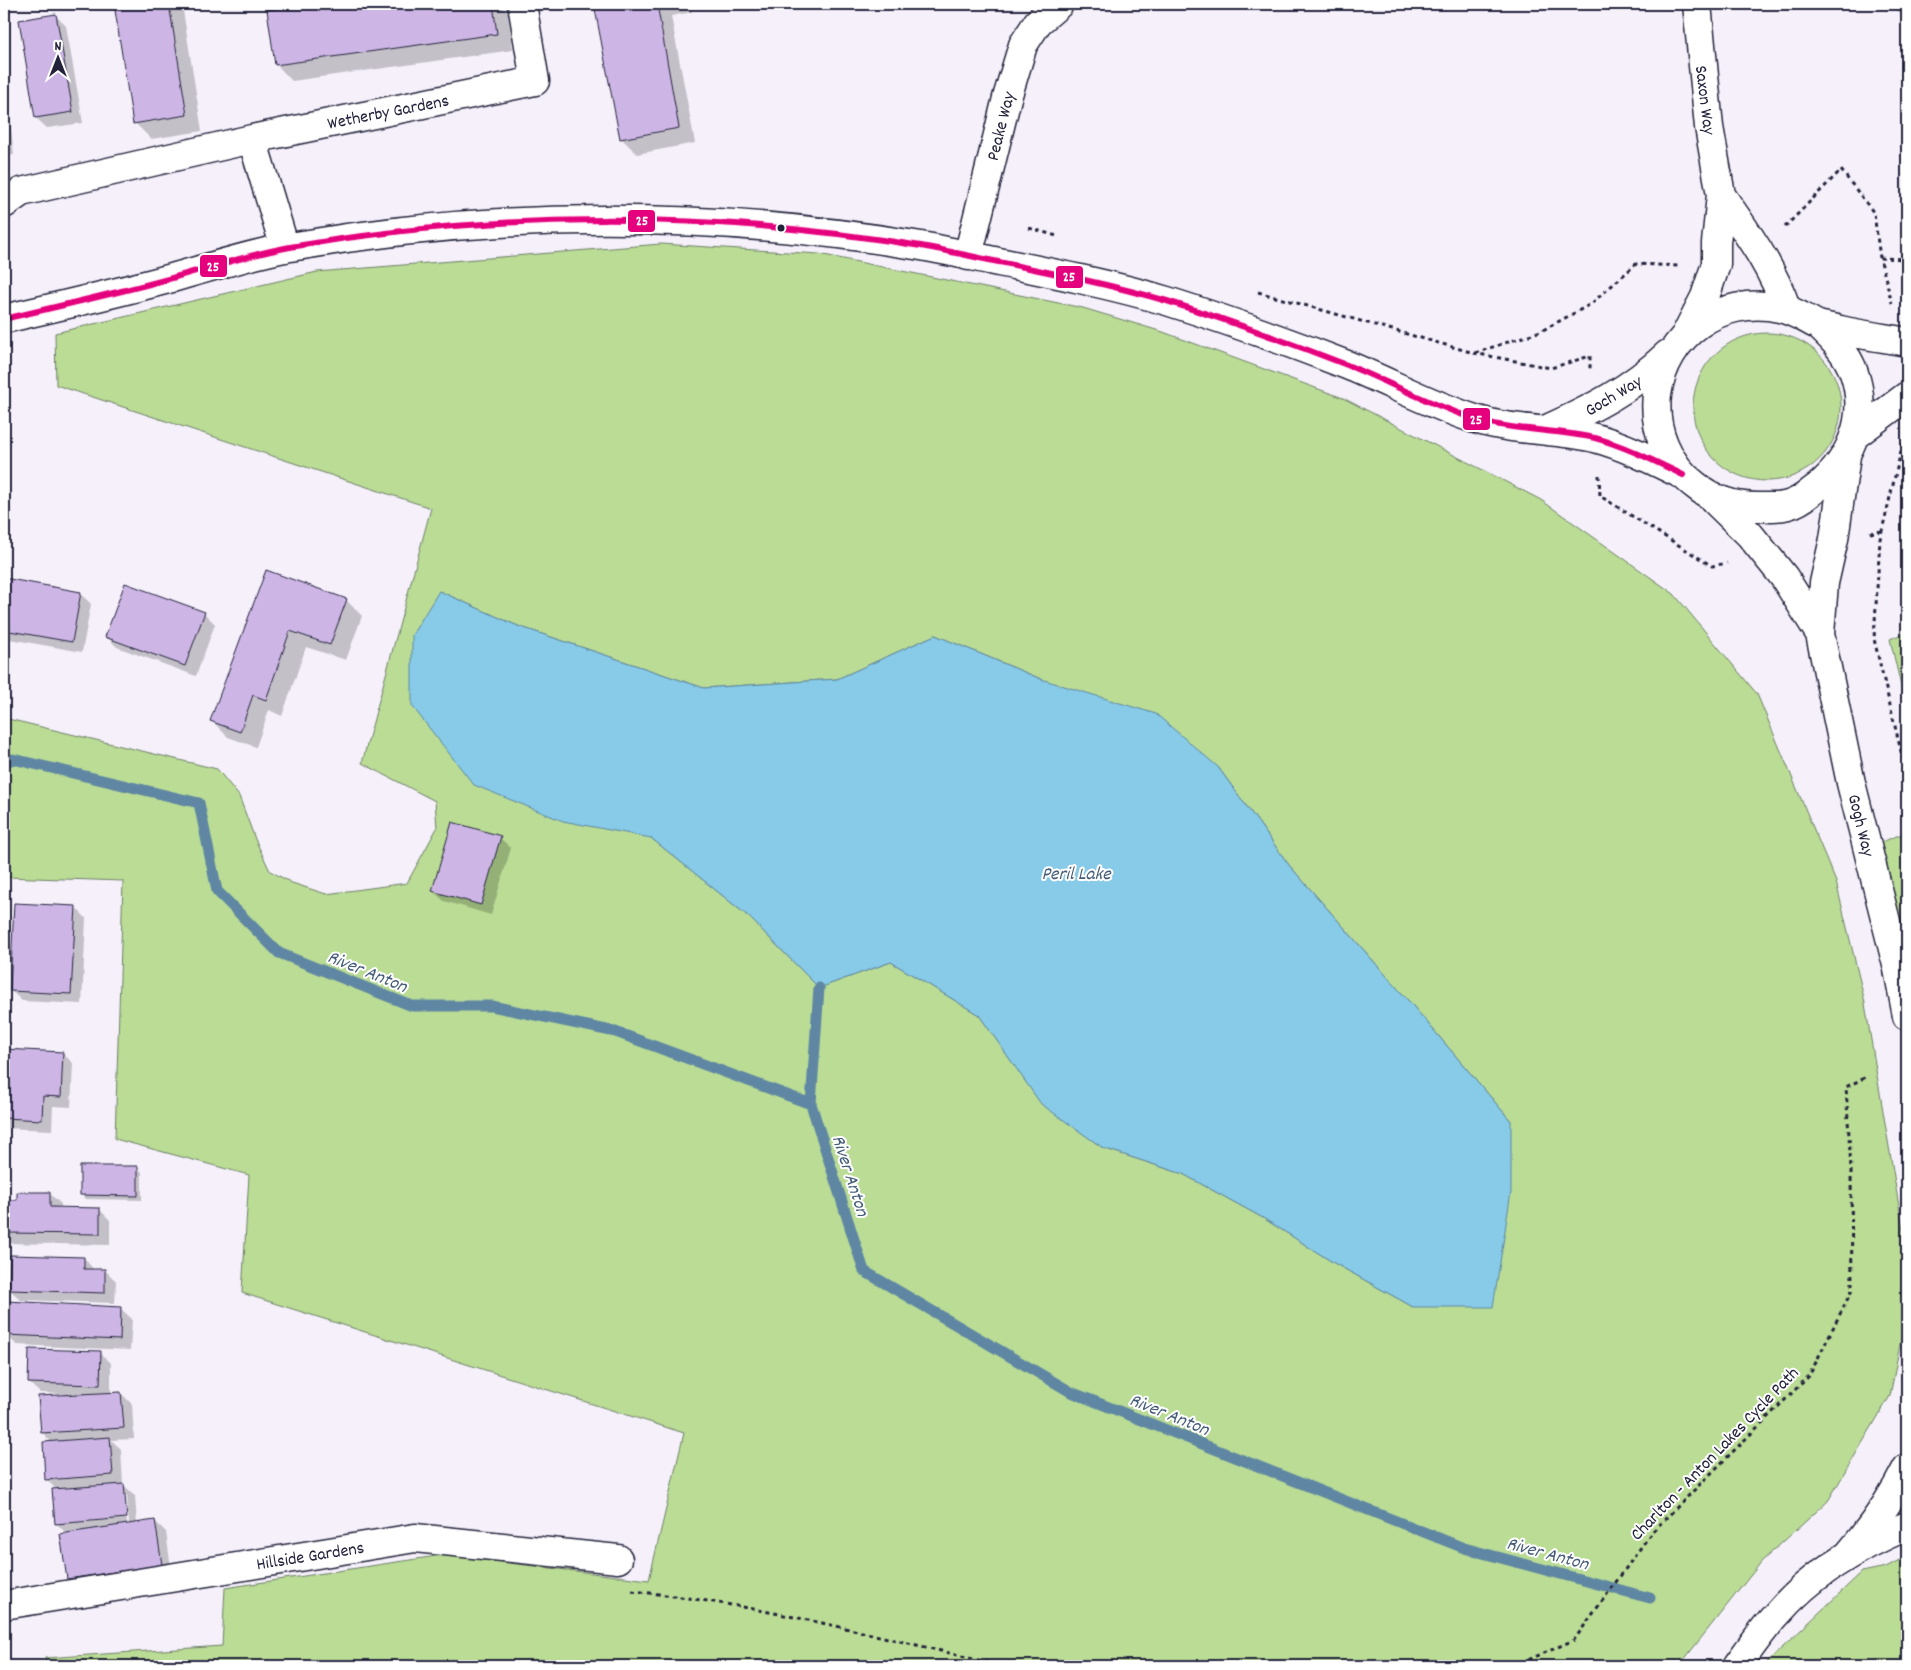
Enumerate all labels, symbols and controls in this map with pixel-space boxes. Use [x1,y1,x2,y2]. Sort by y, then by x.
north arrow [32,32,82,82]
text: N [55,37,62,57]
street label: Saxon Way [1687,64,1720,137]
street label: Wetherby Gardens [326,89,451,137]
street label: Peake Way [982,89,1023,164]
line badge: 25 [627,209,656,233]
text: 25 [636,212,649,232]
unlabelled marker [776,223,786,233]
line badge: 25 [199,254,228,278]
text: 25 [207,258,220,278]
line badge: 25 [1055,265,1084,289]
text: 25 [1063,268,1076,288]
street label: Goch Way [1581,370,1648,424]
line badge: 25 [1462,407,1491,431]
text: 25 [1470,411,1483,431]
street label: Gogh Way [1840,792,1880,860]
water label: Peril Lake [1041,862,1112,889]
water label: River Anton [323,945,412,1002]
water label: River Anton [823,1132,875,1221]
street label: Charlton - Anton Lakes Cycle Path [1626,1362,1806,1547]
water label: River Anton [1125,1388,1214,1445]
water label: River Anton [1503,1531,1592,1580]
street label: Hillside Gardens [255,1537,366,1578]

